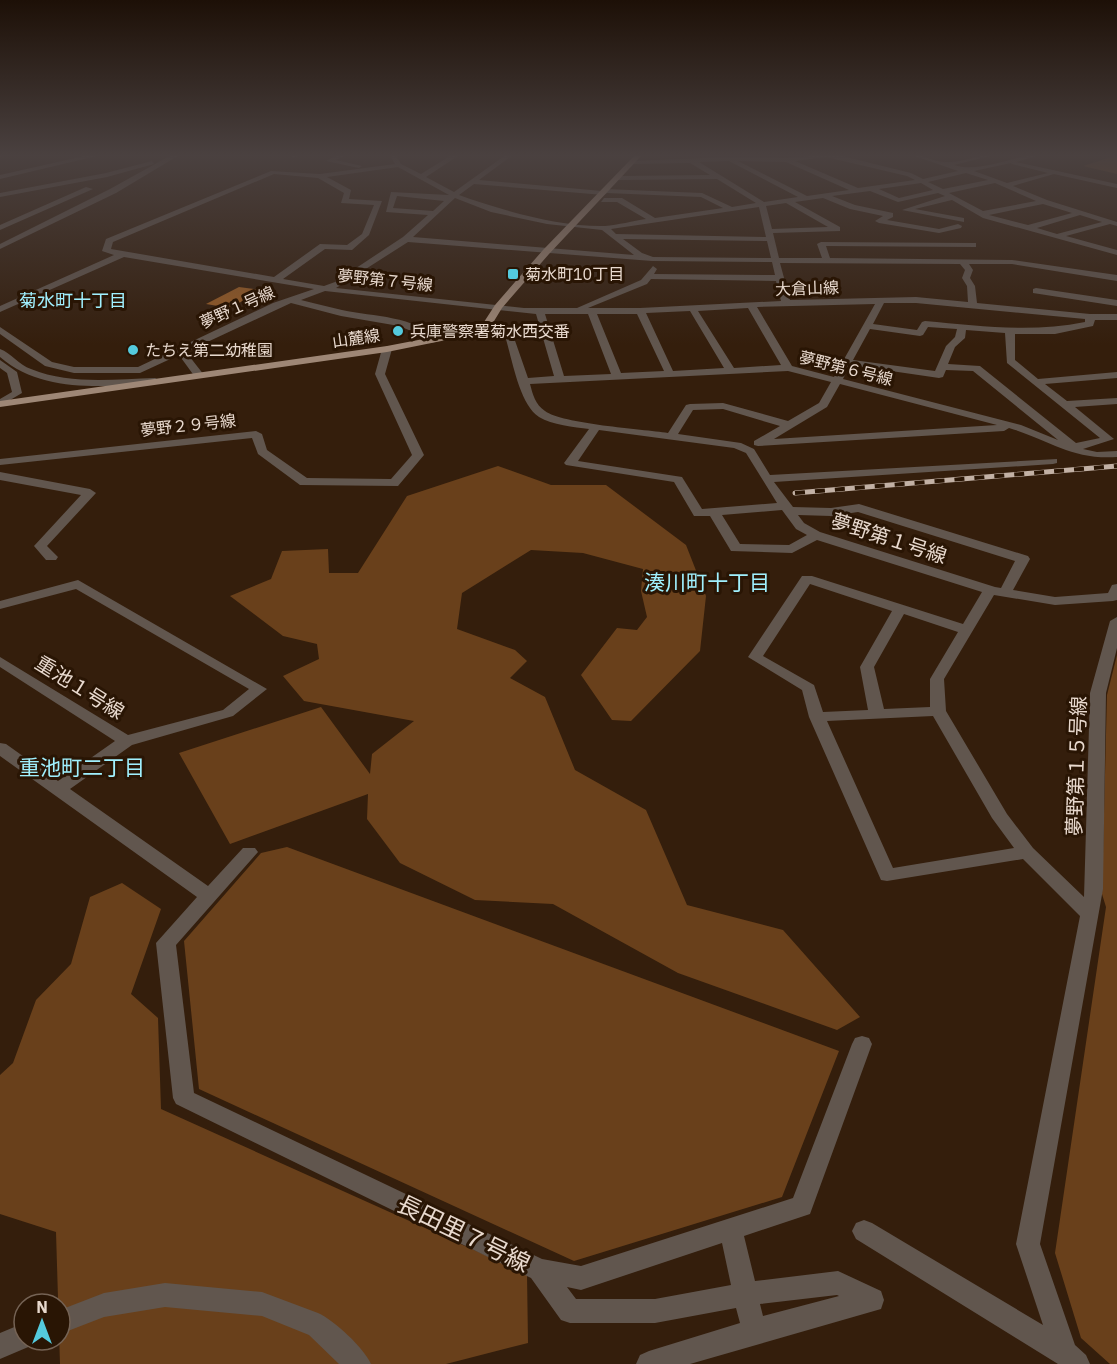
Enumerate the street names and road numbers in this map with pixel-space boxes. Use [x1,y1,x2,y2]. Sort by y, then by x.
street label: 夢野第７号線 [336,265,434,295]
street label: 大倉山線 [775,277,839,299]
street label: 夢野１号線 [196,282,278,332]
street label: 山麓線 [331,325,381,351]
street label: 夢野第６号線 [797,347,895,389]
street label: 夢野２９号線 [139,410,237,440]
street label: 夢野第１号線 [828,507,950,569]
street label: 重池１号線 [30,649,130,725]
street label: 夢野第１５号線 [1060,696,1092,836]
street label: 長田里７号線 [392,1187,536,1279]

